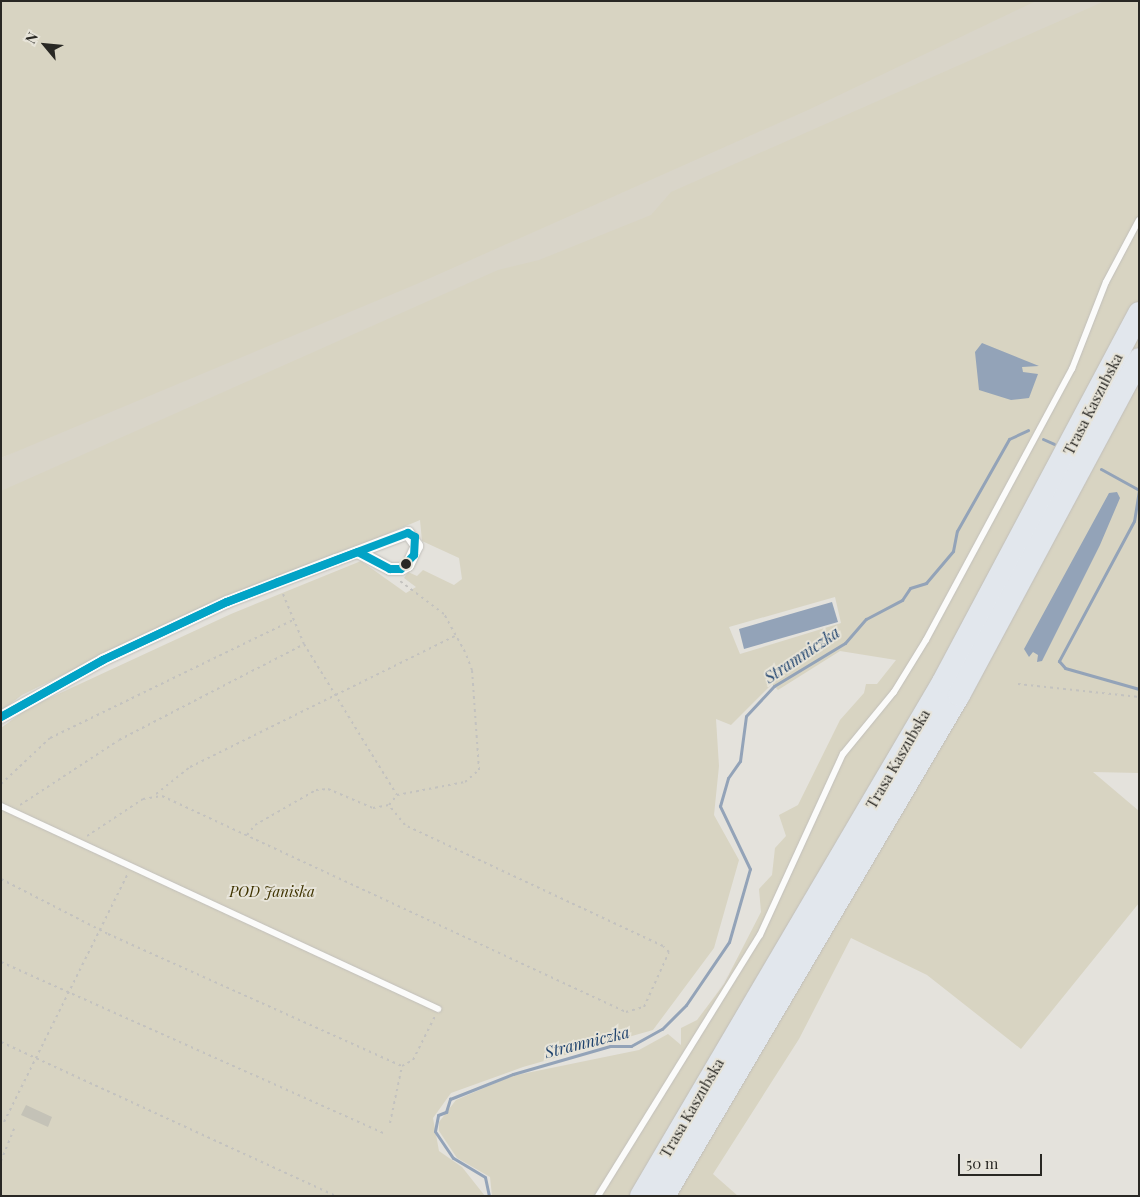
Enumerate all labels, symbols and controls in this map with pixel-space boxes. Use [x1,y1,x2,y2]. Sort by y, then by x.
north arrow [20,20,70,70]
text: N [21,29,42,47]
street label: Trasa Kaszubska [1060,350,1126,458]
unlabelled marker [401,559,411,569]
water label: Stramniczka [761,623,843,687]
street label: Trasa Kaszubska [862,706,934,812]
park label: POD Janiska [229,883,315,901]
water label: Stramniczka [543,1022,631,1062]
street label: Trasa Kaszubska [656,1055,728,1161]
scale bar [960,1144,1044,1176]
text: 50 m [966,1153,998,1173]

